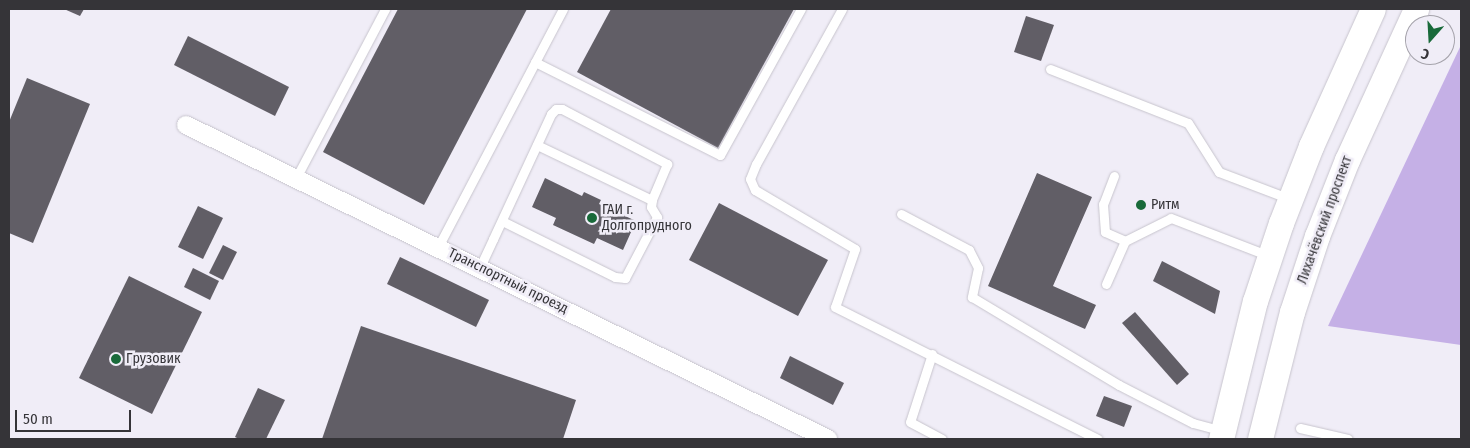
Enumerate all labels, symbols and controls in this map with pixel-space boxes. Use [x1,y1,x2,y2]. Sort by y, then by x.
north arrow [1405,15,1455,65]
text: С [1419,44,1432,63]
street label: Лихачёвский проспект [1294,154,1356,286]
place label: Ритм [1151,197,1179,213]
marker: Ритм [1135,199,1147,211]
place label: ГАИ г. Долгопрудного [602,202,692,234]
marker: ГАИ г. Долгопрудного [586,212,598,224]
street label: Транспортный проезд [445,245,571,317]
place label: Грузовик [126,351,181,367]
marker: Грузовик [110,353,122,365]
scale bar [18,400,134,432]
text: 50 m [23,410,53,428]

